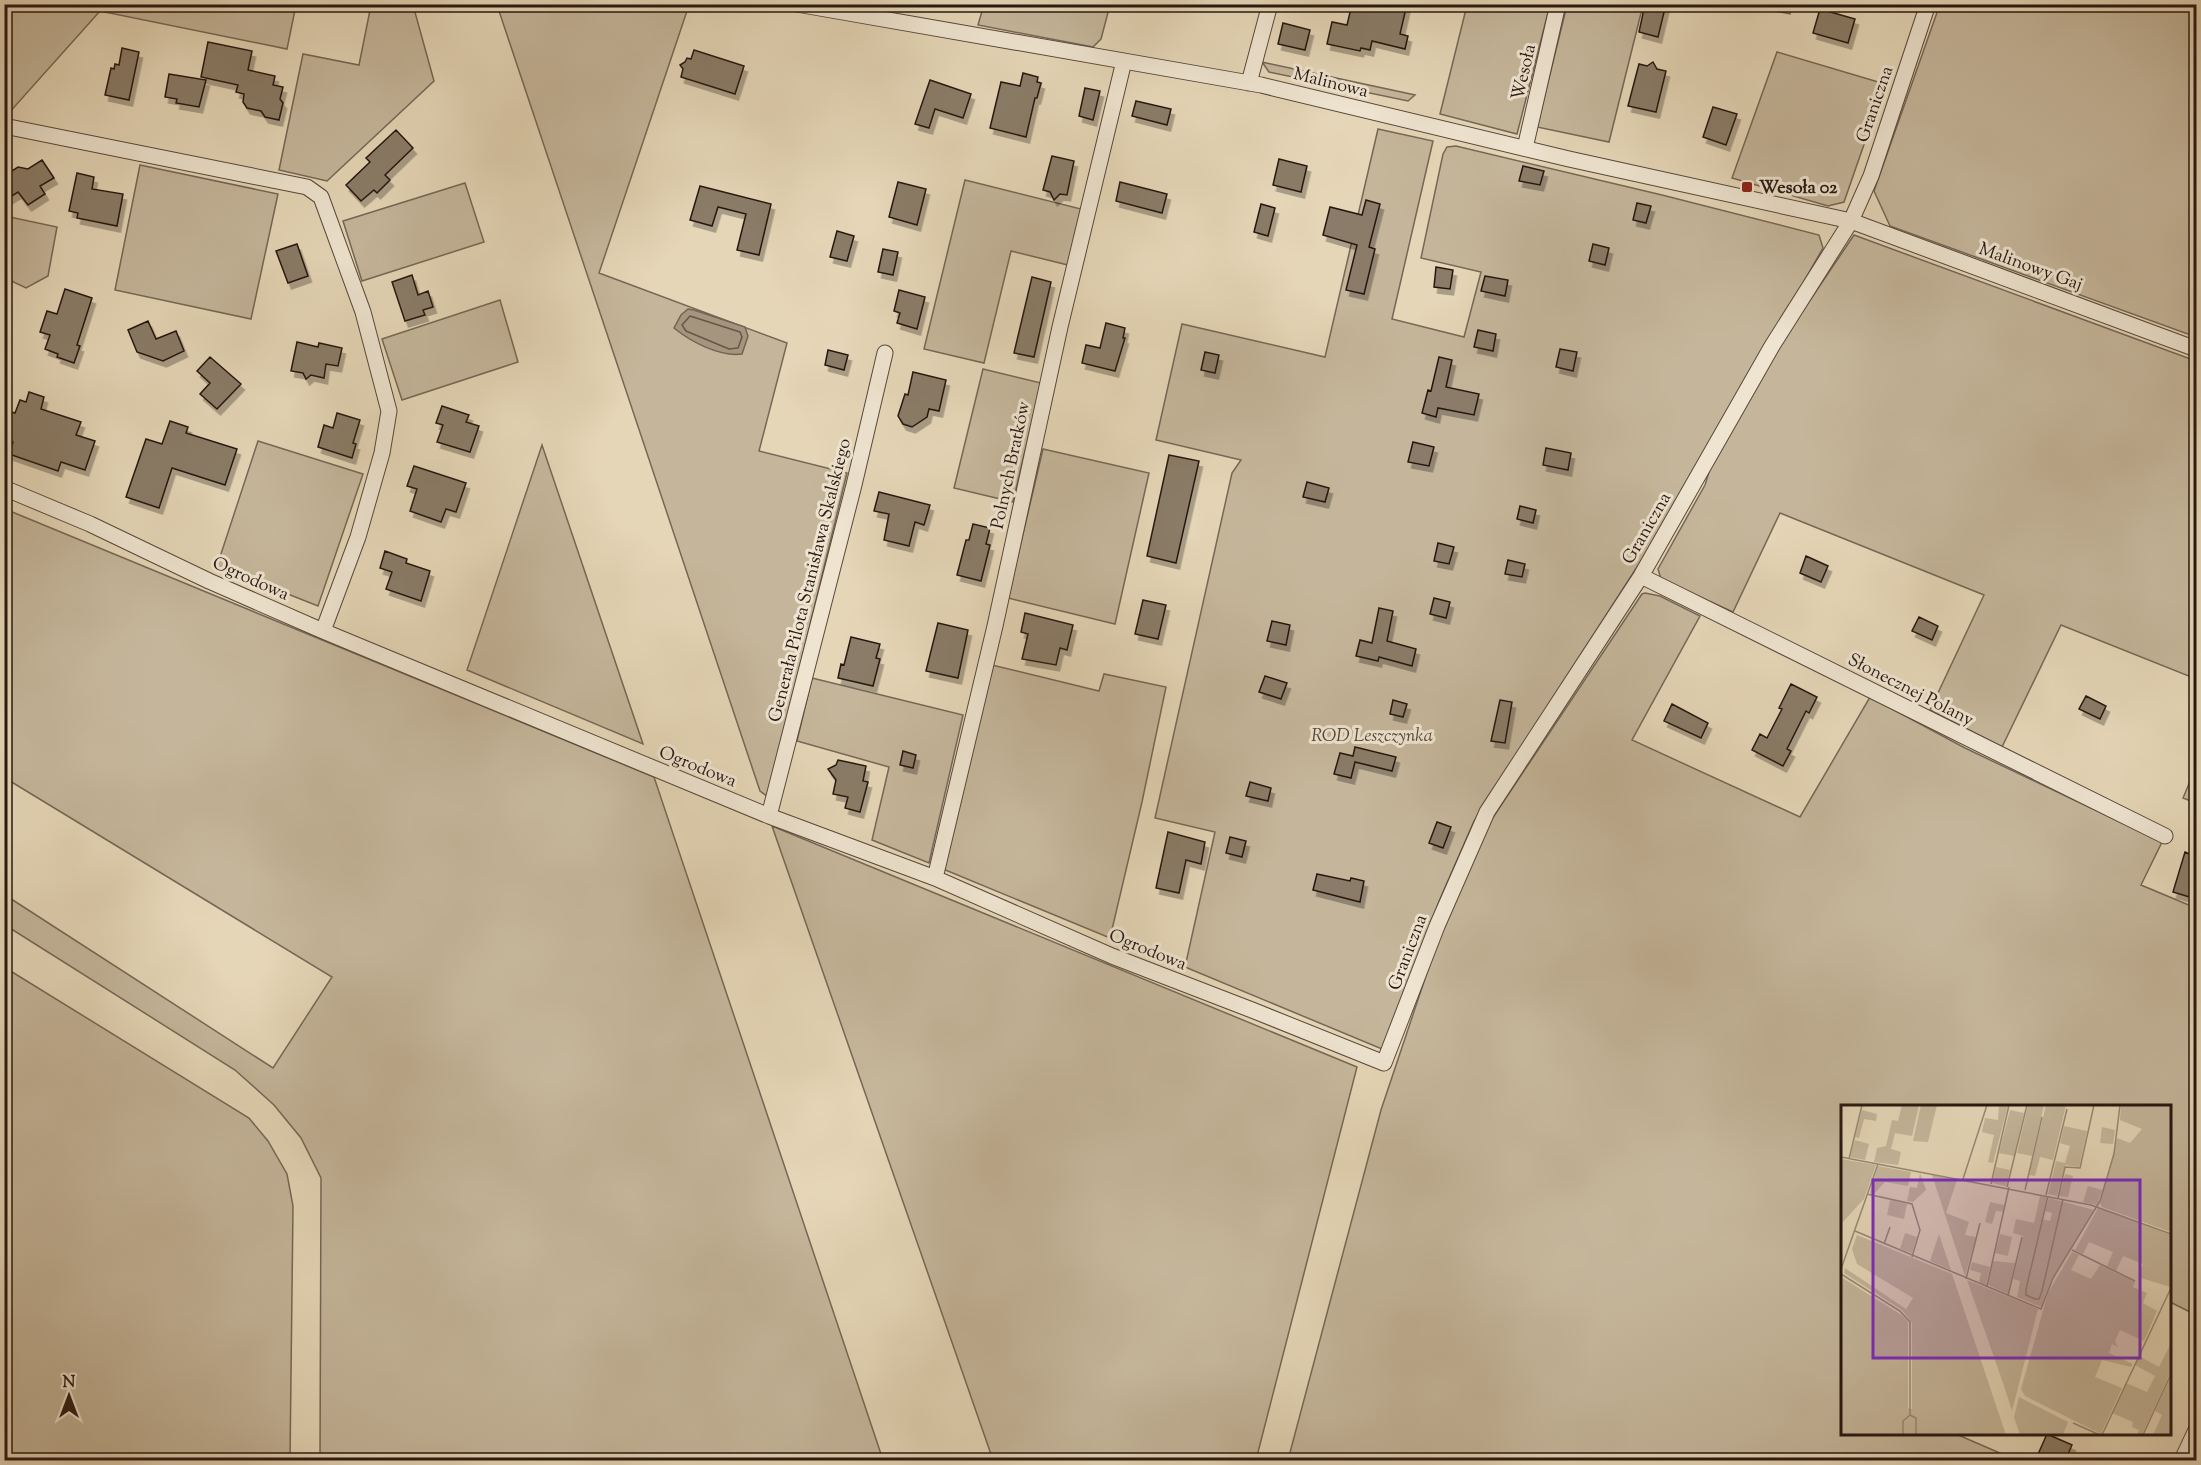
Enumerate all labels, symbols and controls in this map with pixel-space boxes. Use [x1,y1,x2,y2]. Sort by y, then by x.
street label: Wesoła [1506,42,1544,103]
street label: Malinowa [1290,62,1371,106]
street label: Graniczna [1851,63,1901,146]
place label: Wesoła 02 [1759,176,1838,202]
marker: Wesoła 02 [1740,180,1754,194]
street label: Malinowy Gaj [1975,237,2086,299]
street label: Polnych Bratków [986,399,1038,532]
street label: Generała Pilota Stanisława Skalskiego [763,436,859,725]
street label: Graniczna [1617,488,1679,570]
street label: Ogrodowa [208,551,293,608]
street label: Słonecznej Polany [1843,648,1978,734]
park label: ROD Leszczynka [1311,724,1433,750]
street label: Ogrodowa [654,740,740,795]
street label: Graniczna [1383,911,1435,994]
street label: Ogrodowa [1104,923,1190,978]
inset map [1841,1105,2171,1435]
north arrow [39,1366,99,1426]
text: N [63,1372,76,1395]

